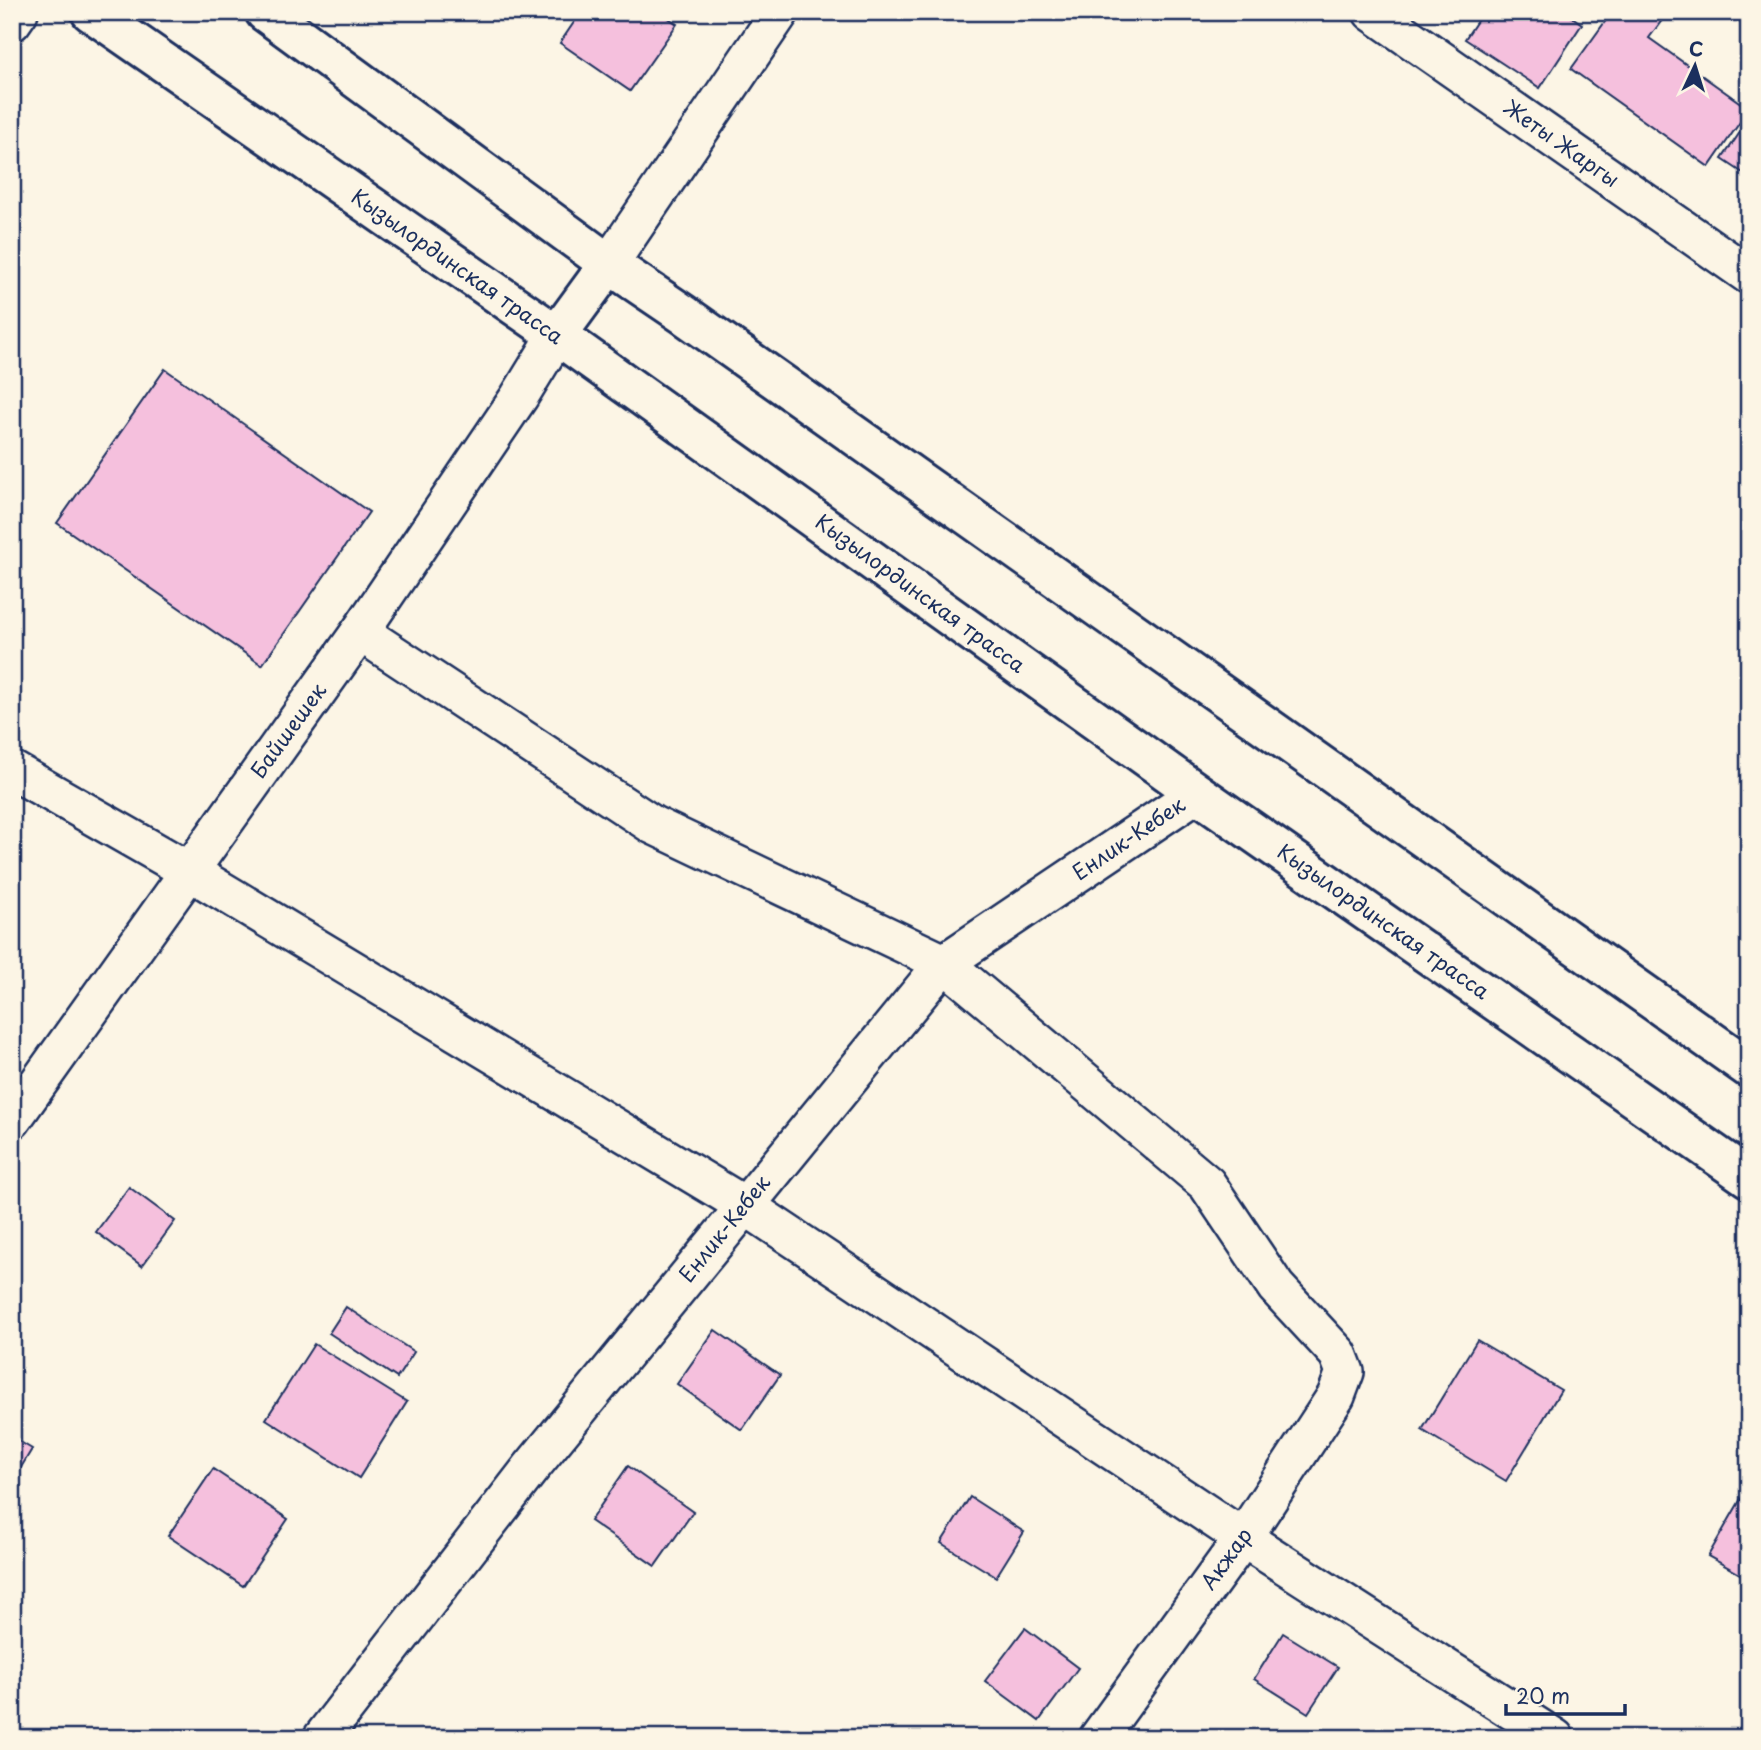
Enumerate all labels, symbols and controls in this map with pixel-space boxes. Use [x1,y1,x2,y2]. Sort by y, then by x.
north arrow [1660,32,1730,102]
text: С [1688,34,1704,63]
street label: Жеты Жаргы [1498,91,1627,194]
street label: Кызылординская трасса [345,180,571,351]
street label: Кызылординская трасса [810,505,1033,680]
street label: Байшешек [242,675,333,784]
street label: Енлик-Кебек [1065,787,1191,887]
street label: Кызылординская трасса [1271,835,1497,1006]
street label: Енлик-Кебек [670,1167,777,1288]
street label: Акжар [1192,1520,1259,1596]
scale bar [1506,1673,1624,1717]
text: 20 m [1516,1679,1570,1711]

